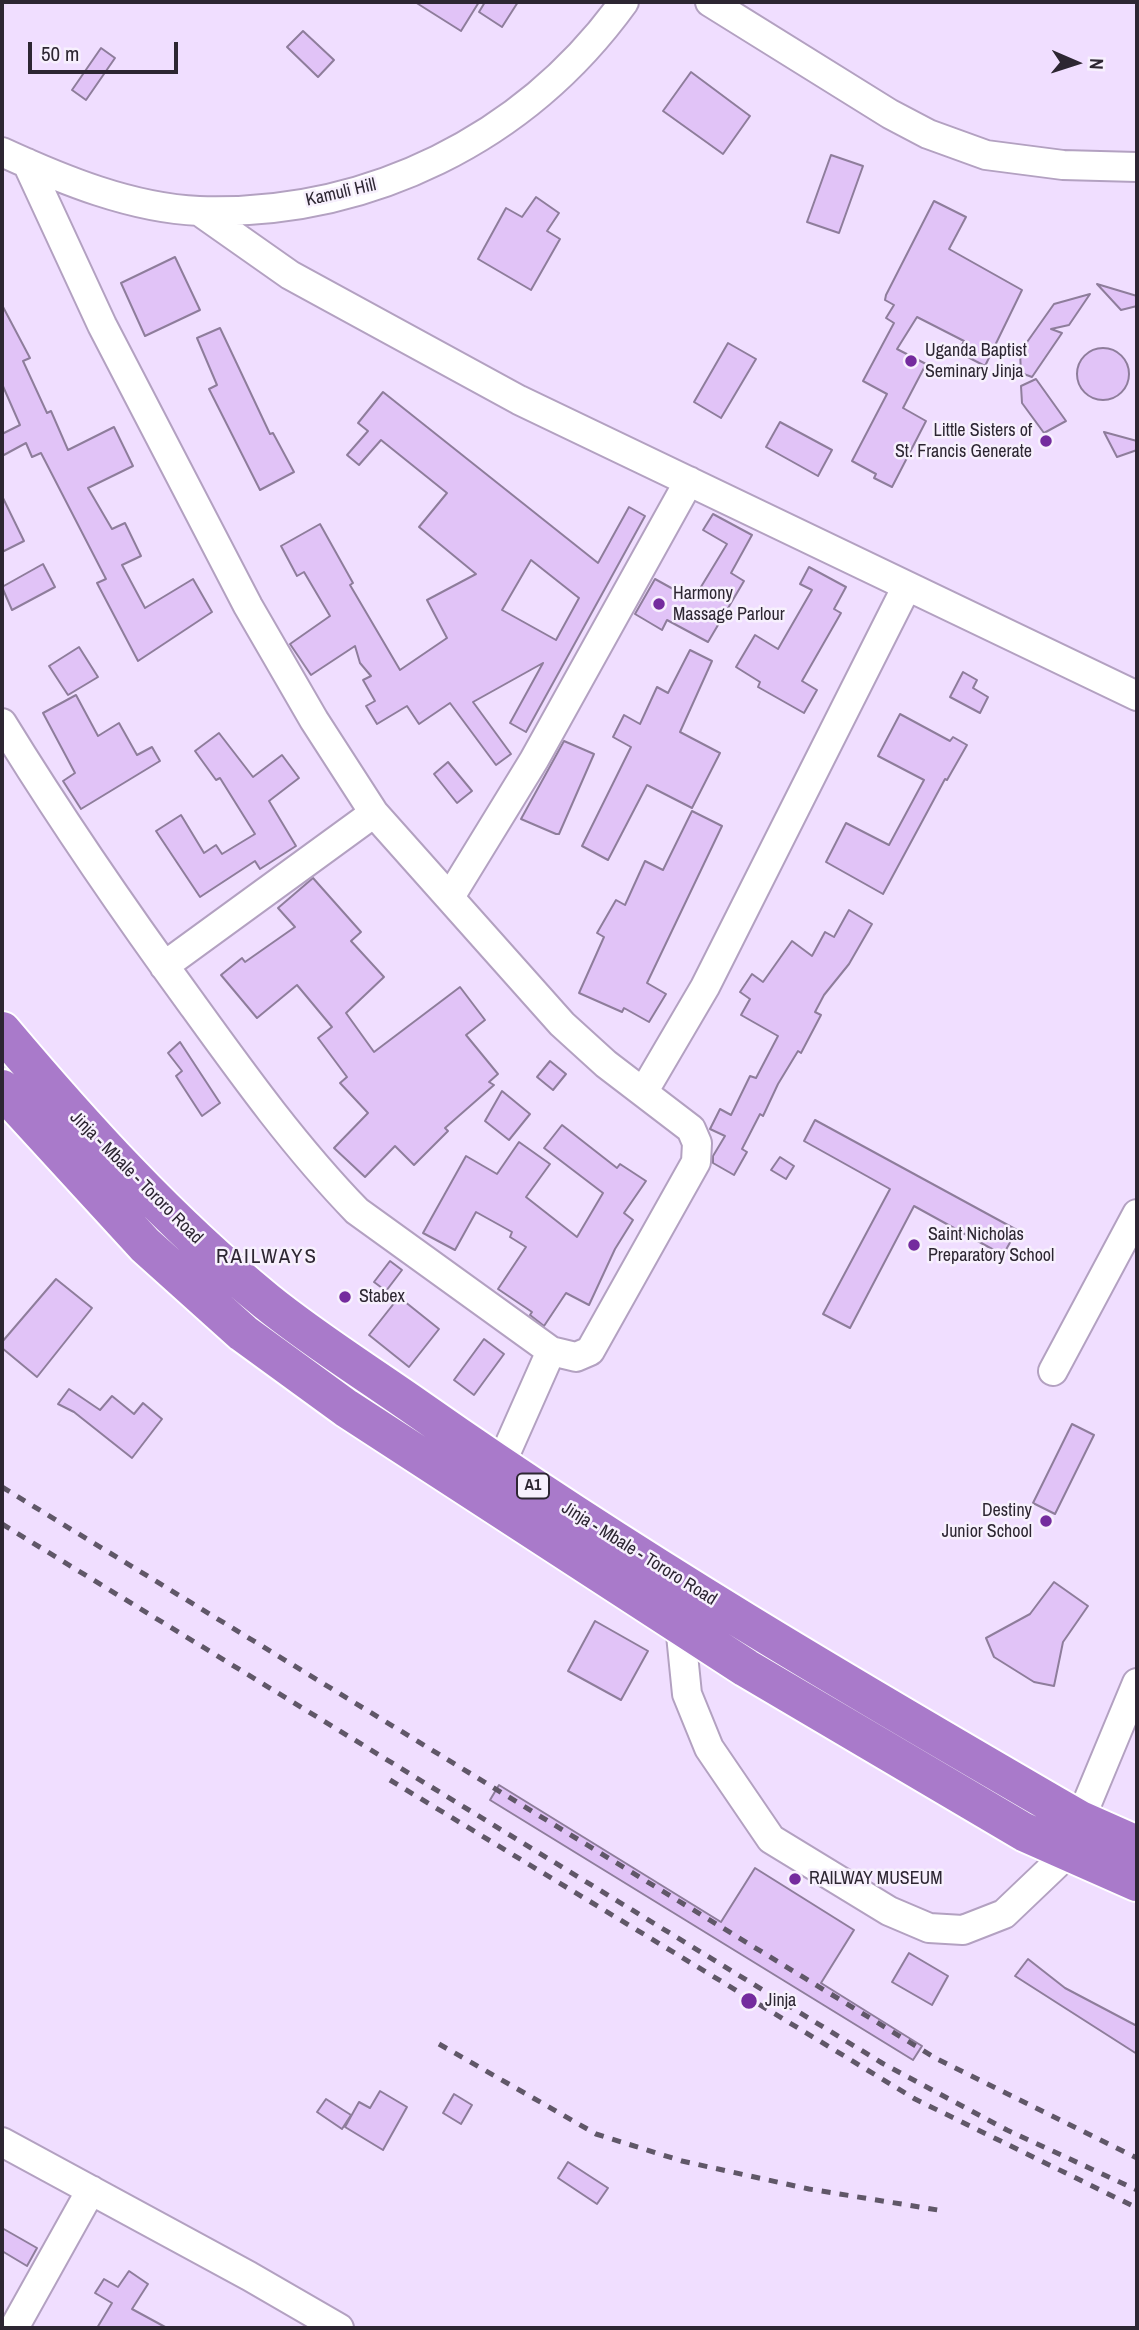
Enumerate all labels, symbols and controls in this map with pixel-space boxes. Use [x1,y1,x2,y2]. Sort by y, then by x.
scale bar [32,28,182,72]
north arrow [1041,28,1111,98]
text: 50 m [41,39,79,68]
text: N [1084,58,1110,70]
street label: Kamuli Hill [304,174,378,212]
place label: Uganda Baptist Seminary Jinja [925,340,1027,382]
marker: Uganda Baptist Seminary Jinja [903,353,919,369]
place label: Little Sisters of St. Francis Generate [895,420,1032,462]
marker: Little Sisters of St. Francis Generate [1038,433,1054,449]
place label: Harmony Massage Parlour [673,583,785,626]
marker: Harmony Massage Parlour [651,596,667,612]
street label: Jinja - Mbale - Tororo Road [65,1107,207,1249]
place label: Saint Nicholas Preparatory School [928,1224,1054,1266]
marker: Saint Nicholas Preparatory School [906,1237,922,1253]
district label: RAILWAYS [217,1244,317,1270]
place label: Stabex [359,1286,405,1308]
marker: Stabex [337,1289,353,1305]
road number: A1 [517,1474,549,1498]
street label: Jinja - Mbale - Tororo Road [557,1497,721,1611]
place label: Destiny Junior School [942,1500,1032,1542]
marker: Destiny Junior School [1038,1513,1054,1529]
place label: RAILWAY MUSEUM [809,1868,942,1890]
marker: RAILWAY MUSEUM [787,1871,803,1887]
place label: Jinja [765,1990,796,2012]
marker: Jinja [739,1991,759,2011]

